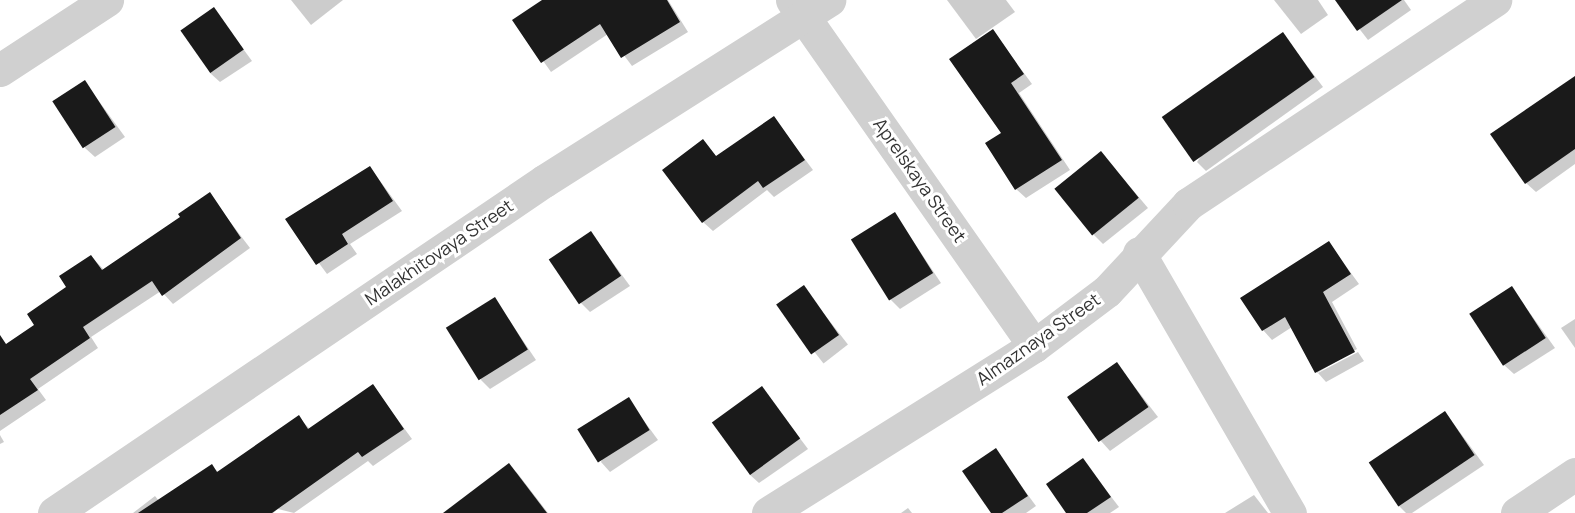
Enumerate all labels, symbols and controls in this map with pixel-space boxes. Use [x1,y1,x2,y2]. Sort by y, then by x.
street label: Aprelskaya Street [869,114,971,246]
street label: Malakhitovaya Street [361,194,517,310]
street label: Almaznaya Street [972,288,1104,390]

